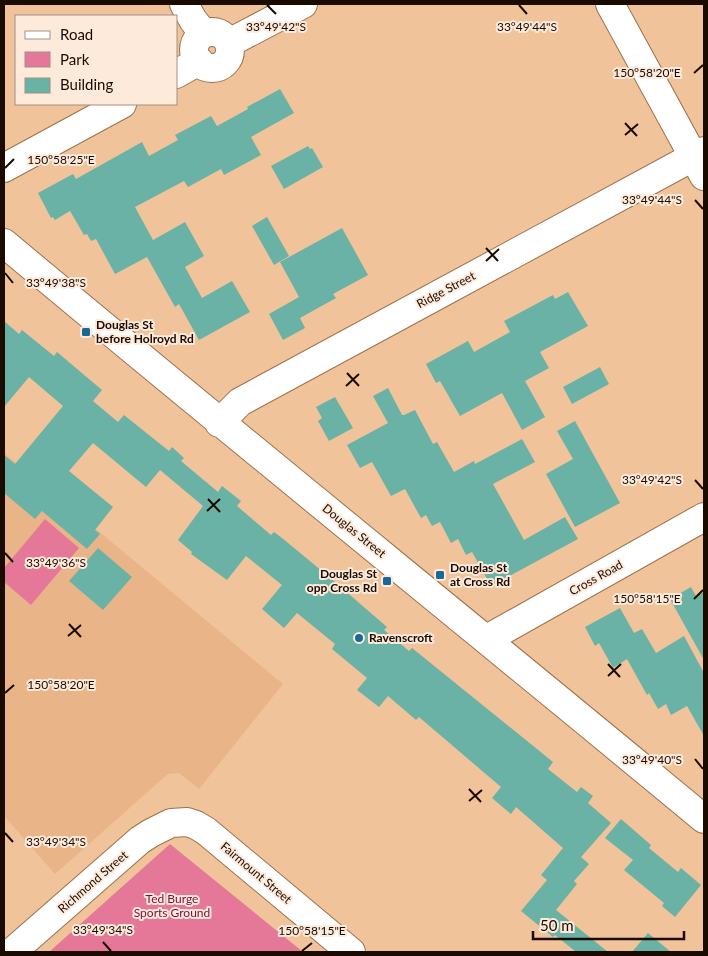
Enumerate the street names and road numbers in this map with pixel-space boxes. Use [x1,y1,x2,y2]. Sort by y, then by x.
street label: Ridge Street [414,268,478,311]
street label: Douglas Street [320,500,390,561]
street label: Cross Road [566,557,625,598]
street label: Fairmount Street [218,839,295,907]
street label: Richmond Street [55,847,131,916]

